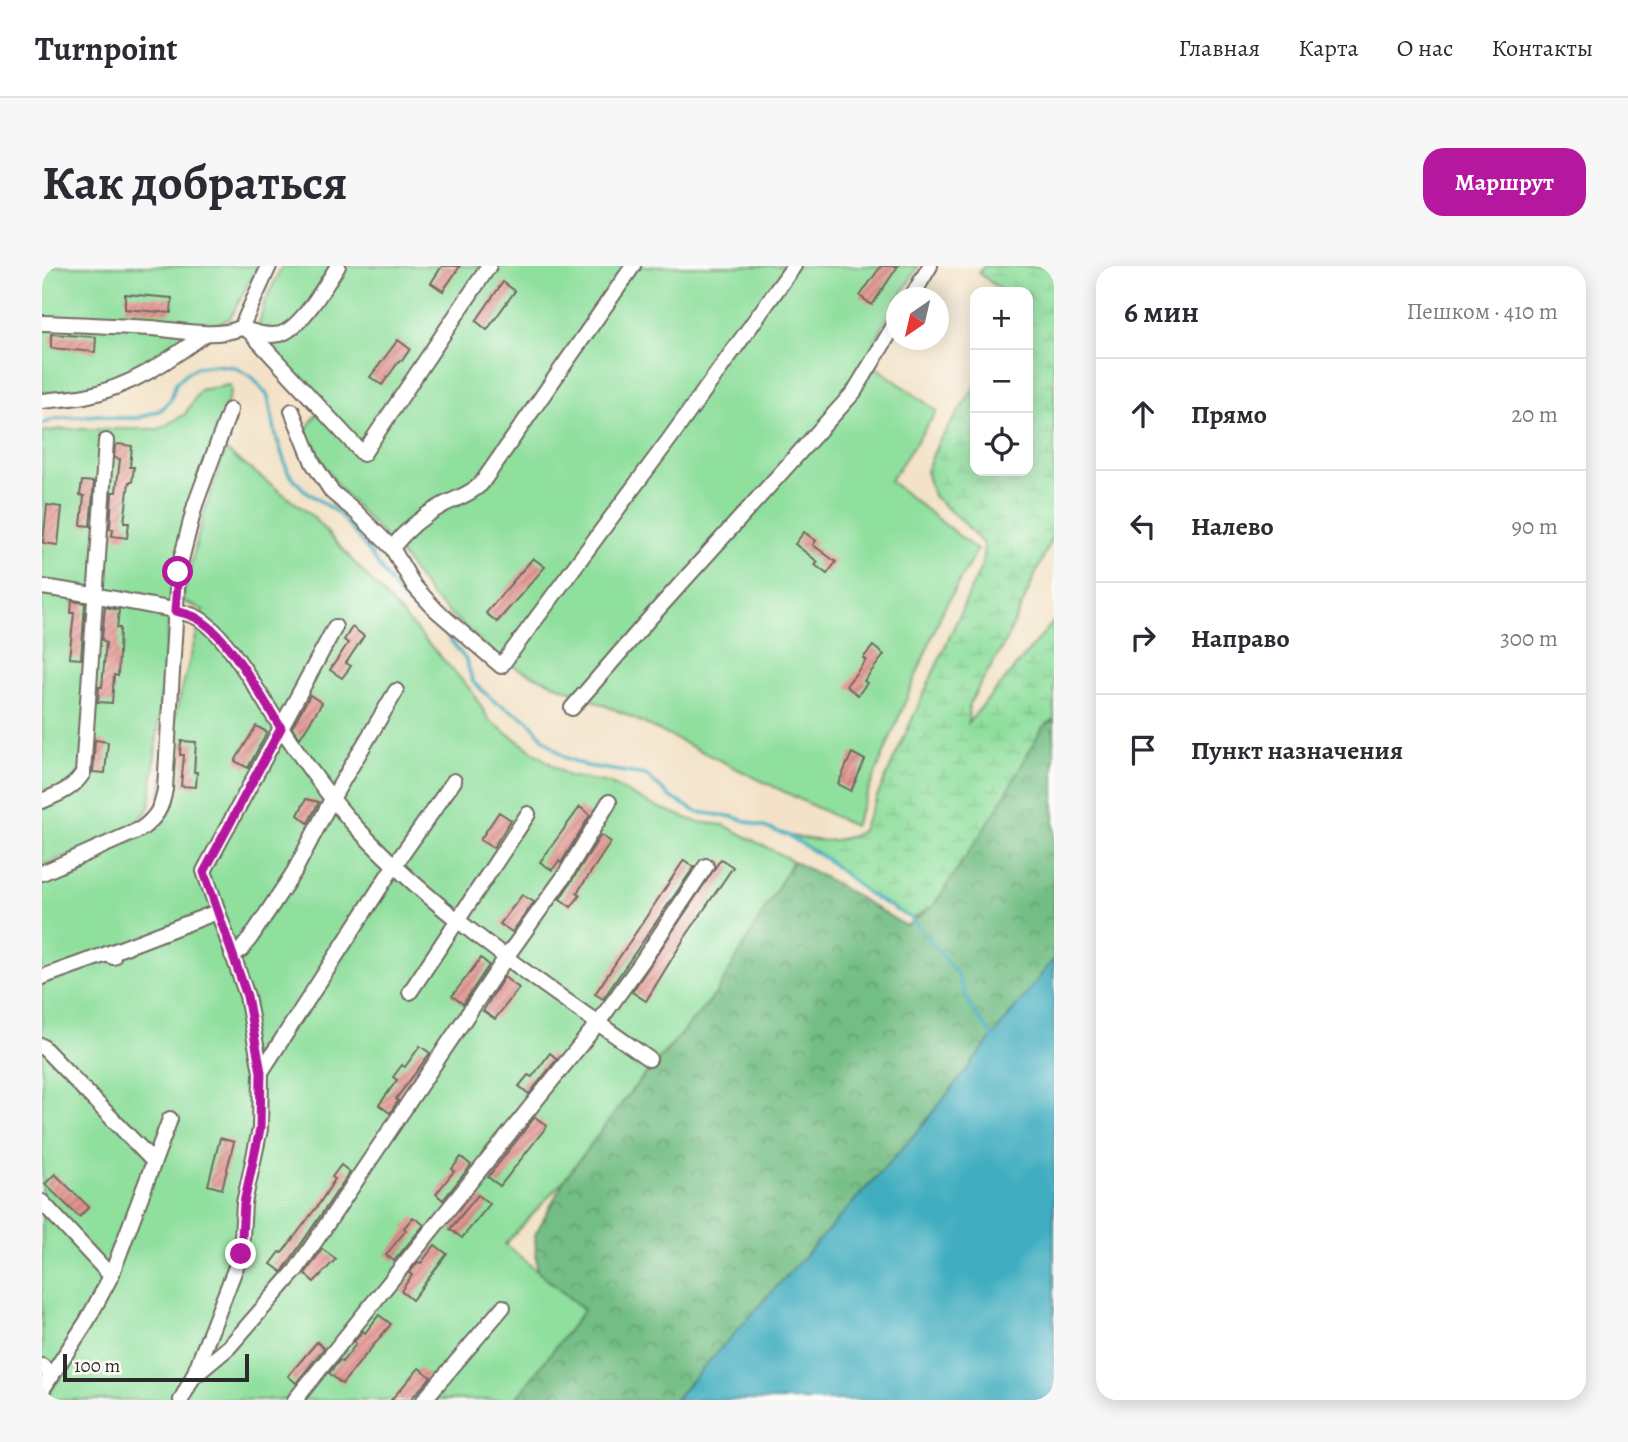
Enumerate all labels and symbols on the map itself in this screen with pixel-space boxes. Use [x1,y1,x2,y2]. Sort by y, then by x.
north arrow [886,287,949,350]
route start [162,556,193,587]
route end [225,1238,256,1269]
scale bar [63,1351,248,1383]

